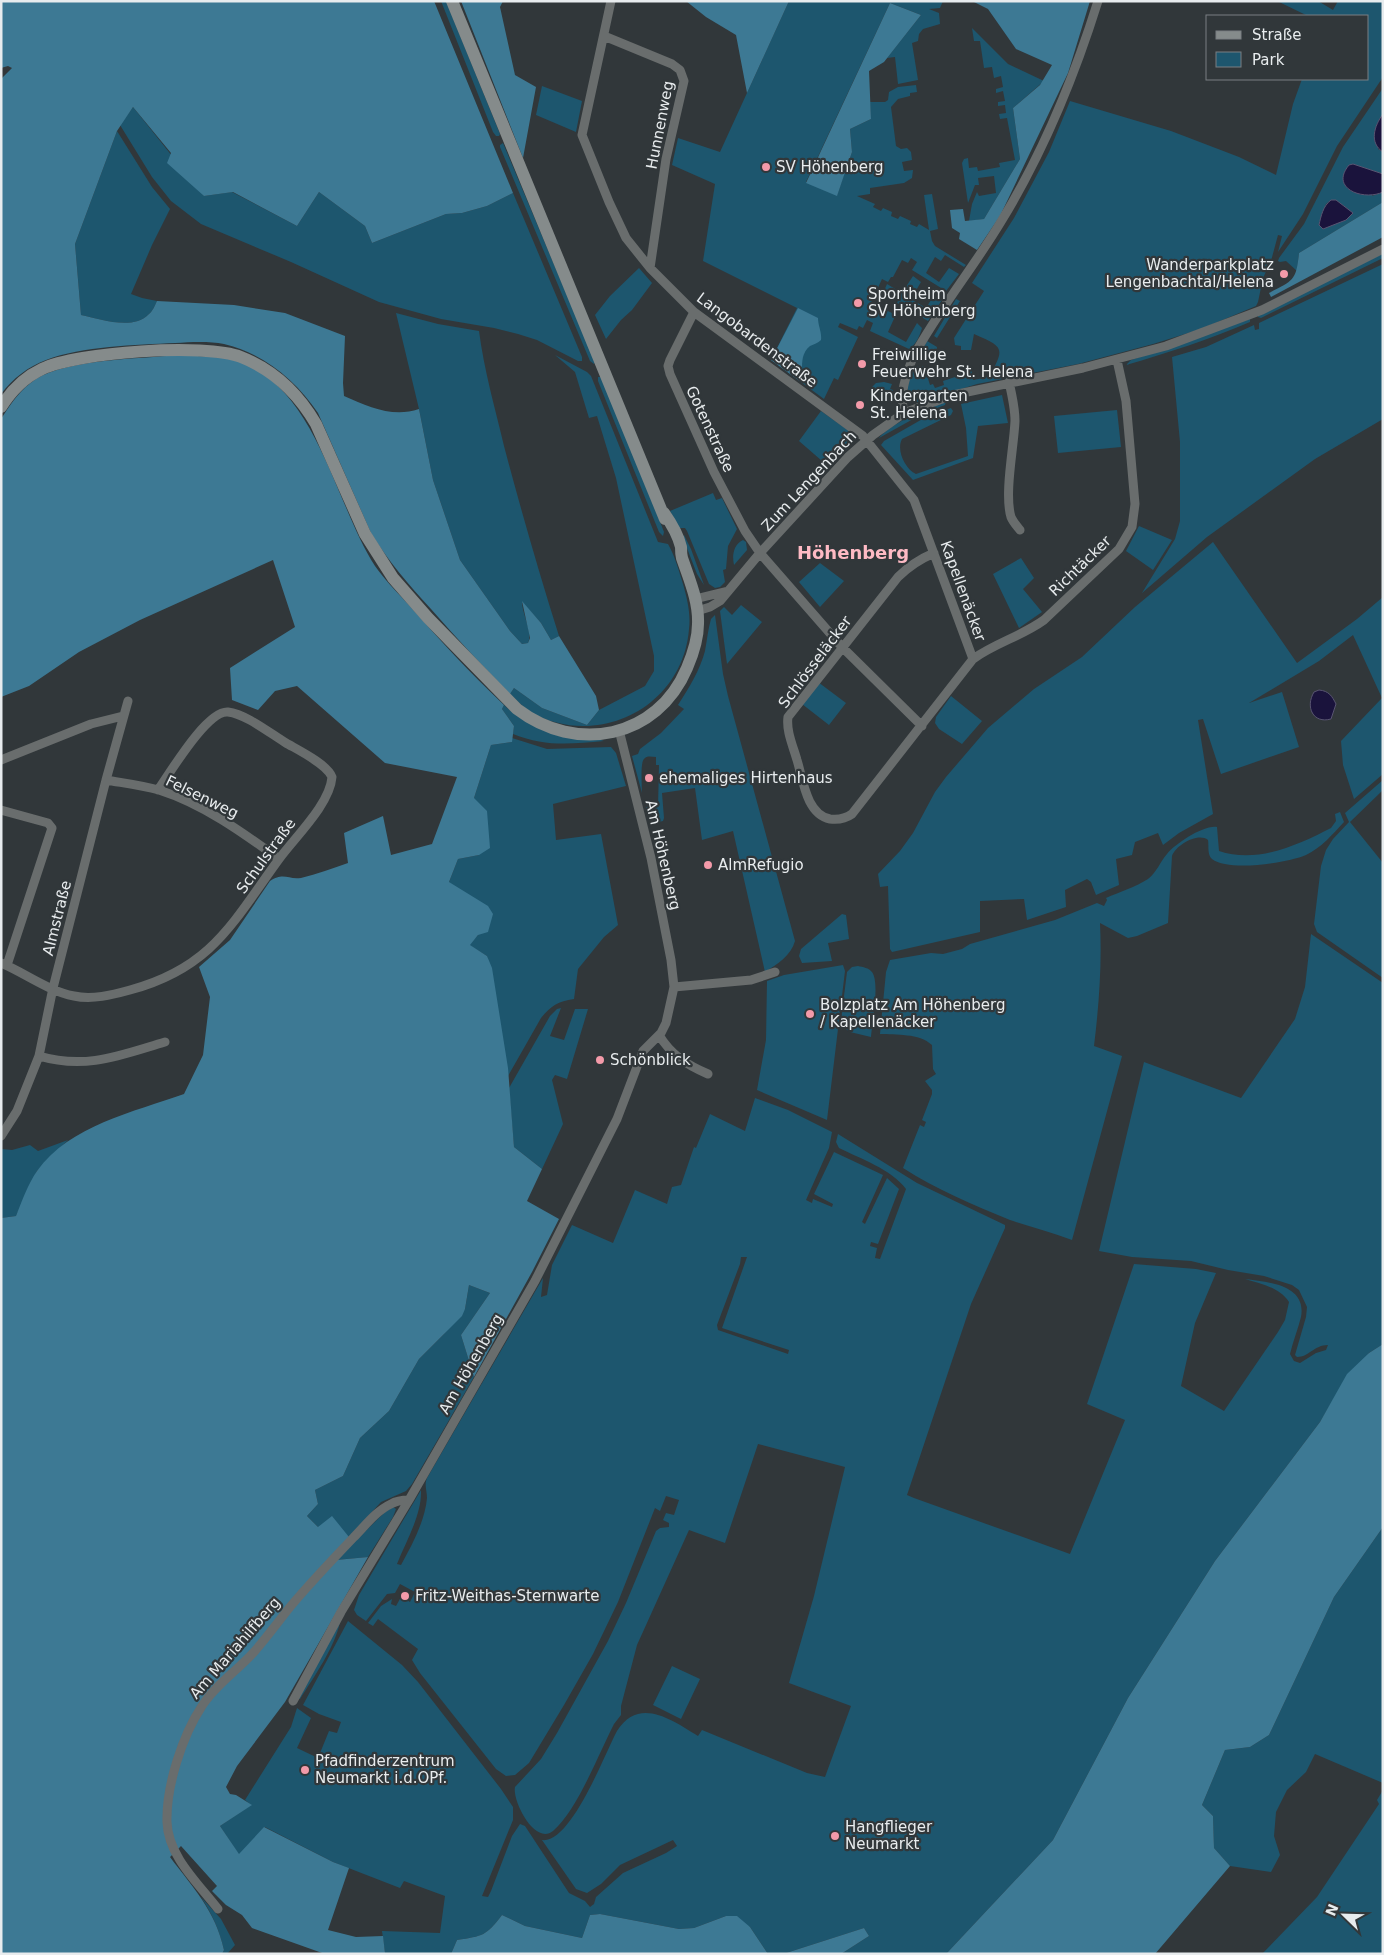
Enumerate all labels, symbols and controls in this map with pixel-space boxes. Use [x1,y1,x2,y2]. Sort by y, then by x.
legend [1206,15,1369,80]
text: Straße [1252,26,1301,44]
text: Park [1252,51,1285,69]
street label: Hunnenweg [643,79,677,171]
place label: SV Höhenberg [776,158,883,176]
marker: SV Höhenberg [760,161,772,173]
place label: Wanderparkplatz Lengenbachtal/Helena [1106,256,1274,291]
marker: Wanderparkplatz Lengenbachtal/Helena [1278,268,1290,280]
place label: Sportheim SV Höhenberg [868,285,975,320]
street label: Langobardenstraße [693,289,821,391]
marker: Sportheim SV Höhenberg [852,297,864,309]
place label: Freiwillige Feuerwehr St. Helena [872,346,1033,381]
marker: Freiwillige Feuerwehr St. Helena [856,358,868,370]
street label: Gotenstraße [682,383,738,475]
place label: Kindergarten St. Helena [870,387,968,422]
marker: Kindergarten St. Helena [854,399,866,411]
street label: Zum Lengenbach [758,427,860,535]
street label: Richtäcker [1045,531,1115,600]
street label: Kapellenäcker [936,538,990,644]
district label: Höhenberg [797,542,909,563]
street label: Schlösseläcker [775,612,856,712]
place label: ehemaliges Hirtenhaus [659,769,833,787]
street label: Felsenweg [163,772,241,822]
marker: ehemaliges Hirtenhaus [643,772,655,784]
street label: Am Höhenberg [642,798,684,912]
street label: Schulstraße [233,815,299,897]
place label: AlmRefugio [718,856,804,874]
marker: AlmRefugio [702,859,714,871]
street label: Almstraße [39,879,75,957]
place label: Bolzplatz Am Höhenberg / Kapellenäcker [820,996,1005,1031]
marker: Bolzplatz Am Höhenberg / Kapellenäcker [804,1008,816,1020]
place label: Schönblick [610,1051,691,1069]
marker: Schönblick [594,1054,606,1066]
street label: Am Höhenberg [435,1311,507,1417]
place label: Fritz-Weithas-Sternwarte [415,1587,599,1605]
marker: Fritz-Weithas-Sternwarte [399,1590,411,1602]
street label: Am Mariahilfberg [186,1594,284,1702]
place label: Pfadfinderzentrum Neumarkt i.d.OPf. [315,1752,455,1787]
marker: Pfadfinderzentrum Neumarkt i.d.OPf. [299,1764,311,1776]
place label: Hangflieger Neumarkt [845,1818,933,1853]
marker: Hangflieger Neumarkt [829,1830,841,1842]
north arrow [1319,1890,1369,1940]
text: N [1322,1901,1342,1918]

